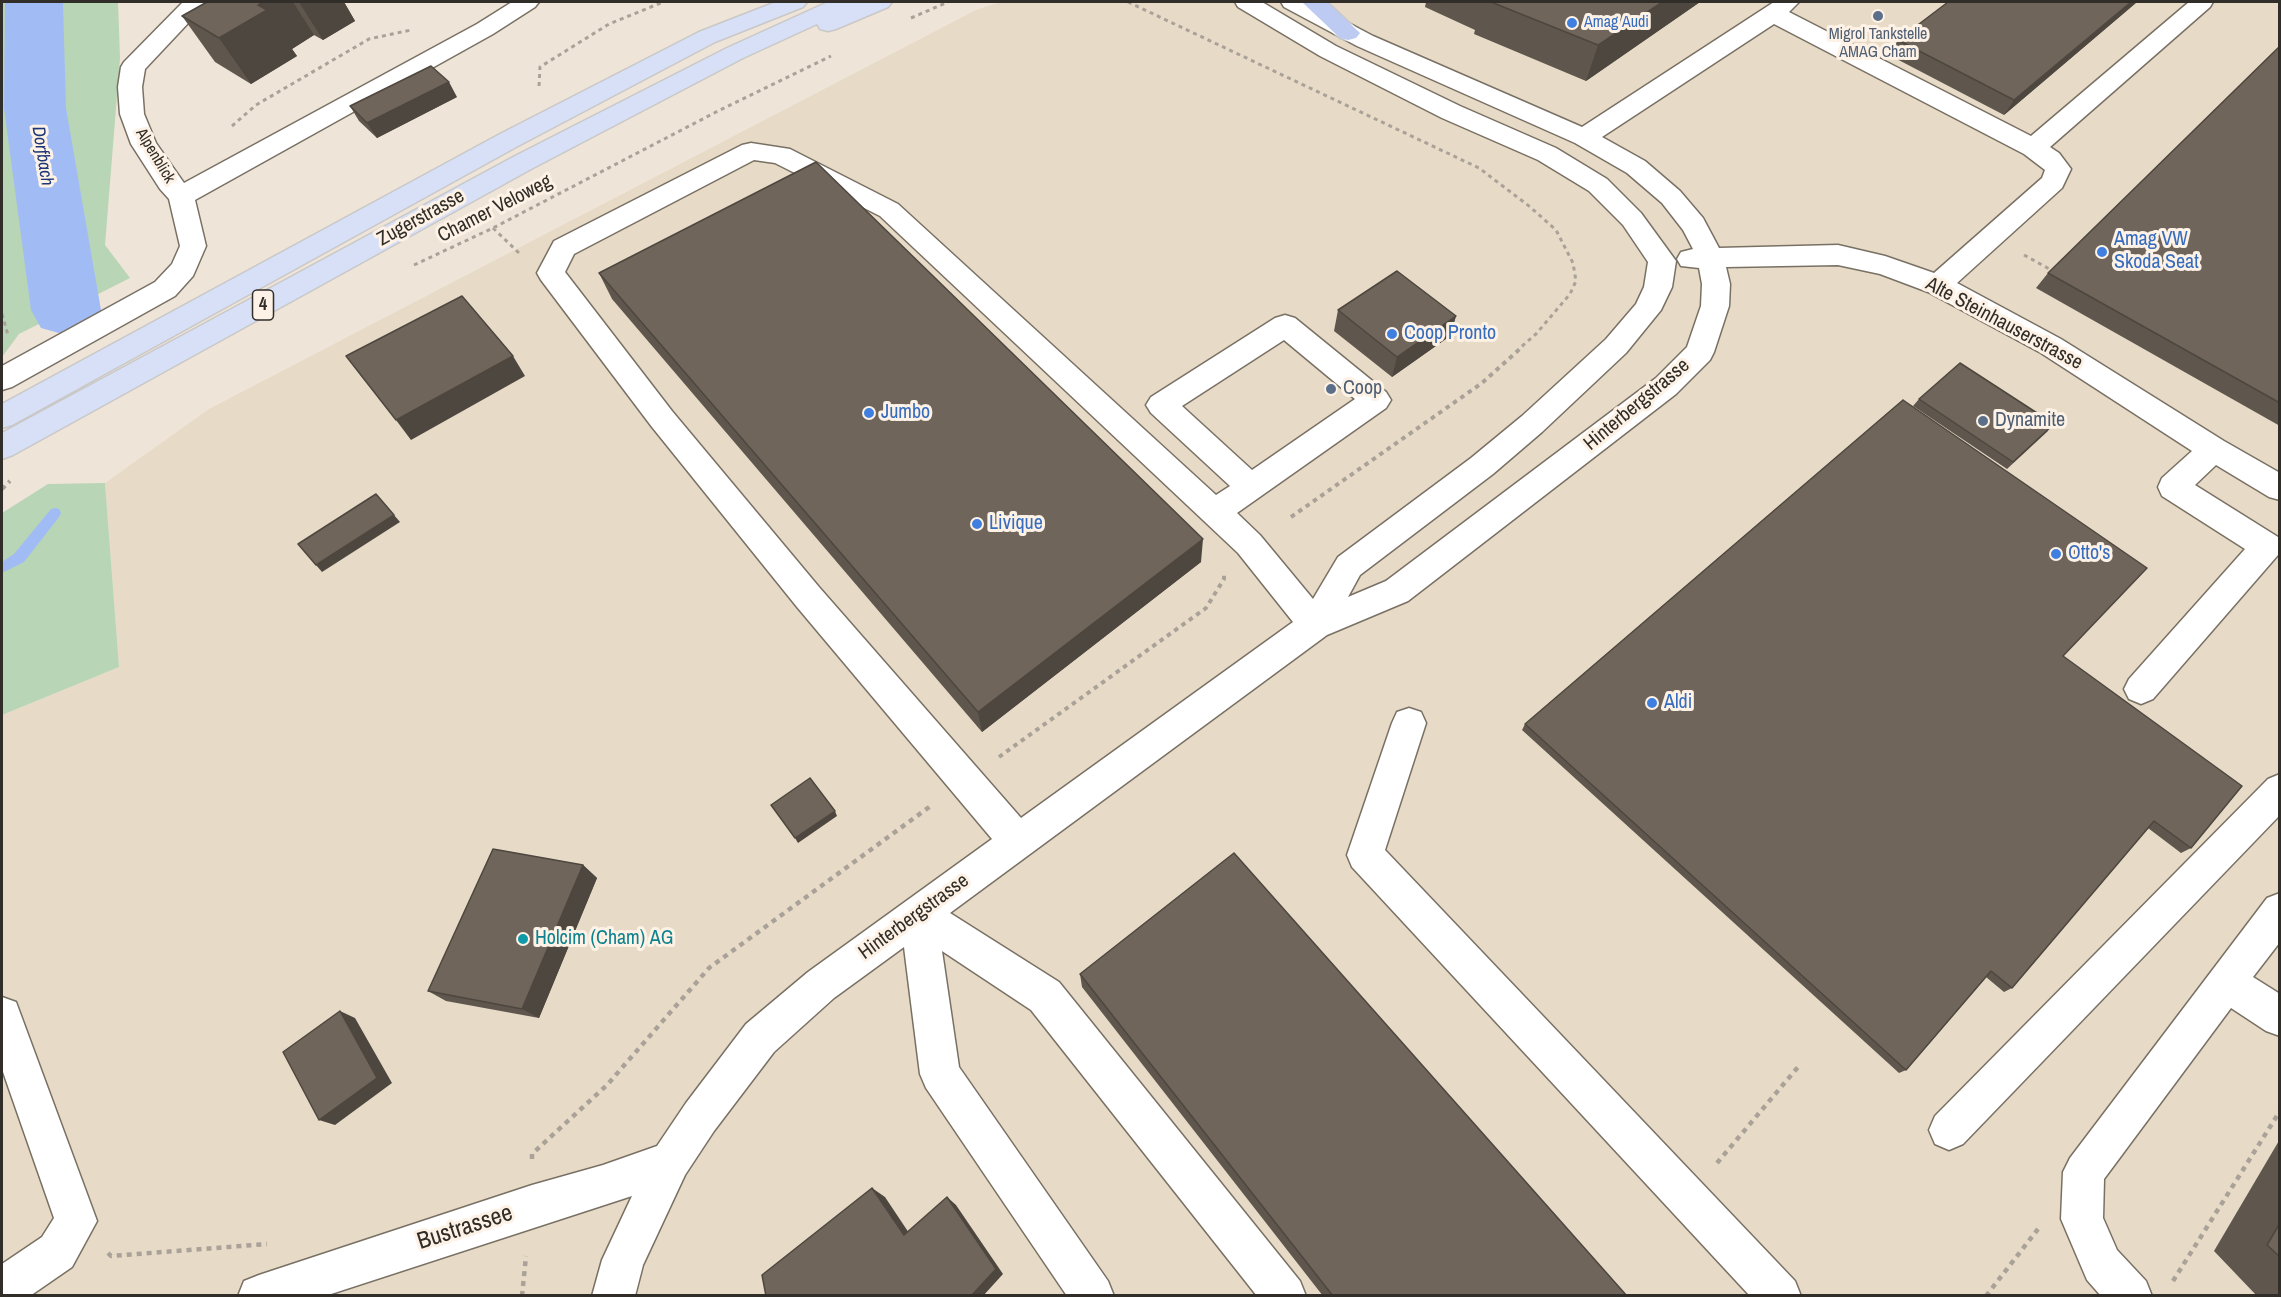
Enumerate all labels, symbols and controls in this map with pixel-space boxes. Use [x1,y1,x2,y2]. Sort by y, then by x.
marker: Migrol Tankstelle AMAG Cham [1871,9,1885,23]
place label: Amag Audi [1584,13,1649,33]
marker: Amag Audi [1565,16,1579,30]
place label: Migrol Tankstelle AMAG Cham [1829,25,1927,63]
water label: Dorfbach [27,125,57,187]
street label: Alpenblick [131,125,179,187]
street label: Chamer Veloweg [434,170,556,248]
street label: Zugerstrasse [373,184,469,252]
place label: Amag VW Skoda Seat [2114,228,2199,275]
marker: Amag VW Skoda Seat [2095,245,2109,259]
street label: Alte Steinhauserstrasse [1921,273,2087,375]
road number: 4 [252,290,274,320]
place label: Coop Pronto [1404,322,1496,346]
marker: Coop Pronto [1385,327,1399,341]
street label: Hinterbergstrasse [1579,354,1695,456]
place label: Coop [1343,377,1382,401]
marker: Coop [1324,382,1338,396]
place label: Jumbo [881,401,930,425]
marker: Jumbo [862,406,876,420]
place label: Dynamite [1995,409,2065,433]
marker: Dynamite [1976,414,1990,428]
place label: Livique [989,512,1043,536]
marker: Livique [970,517,984,531]
place label: Otto's [2068,542,2110,566]
marker: Otto's [2049,547,2063,561]
place label: Aldi [1664,691,1692,715]
marker: Aldi [1645,696,1659,710]
street label: Hinterbergstrasse [854,869,974,965]
place label: Holcim (Cham) AG [535,927,673,951]
marker: Holcim (Cham) AG [516,932,530,946]
street label: Bustrassee [414,1199,516,1257]

